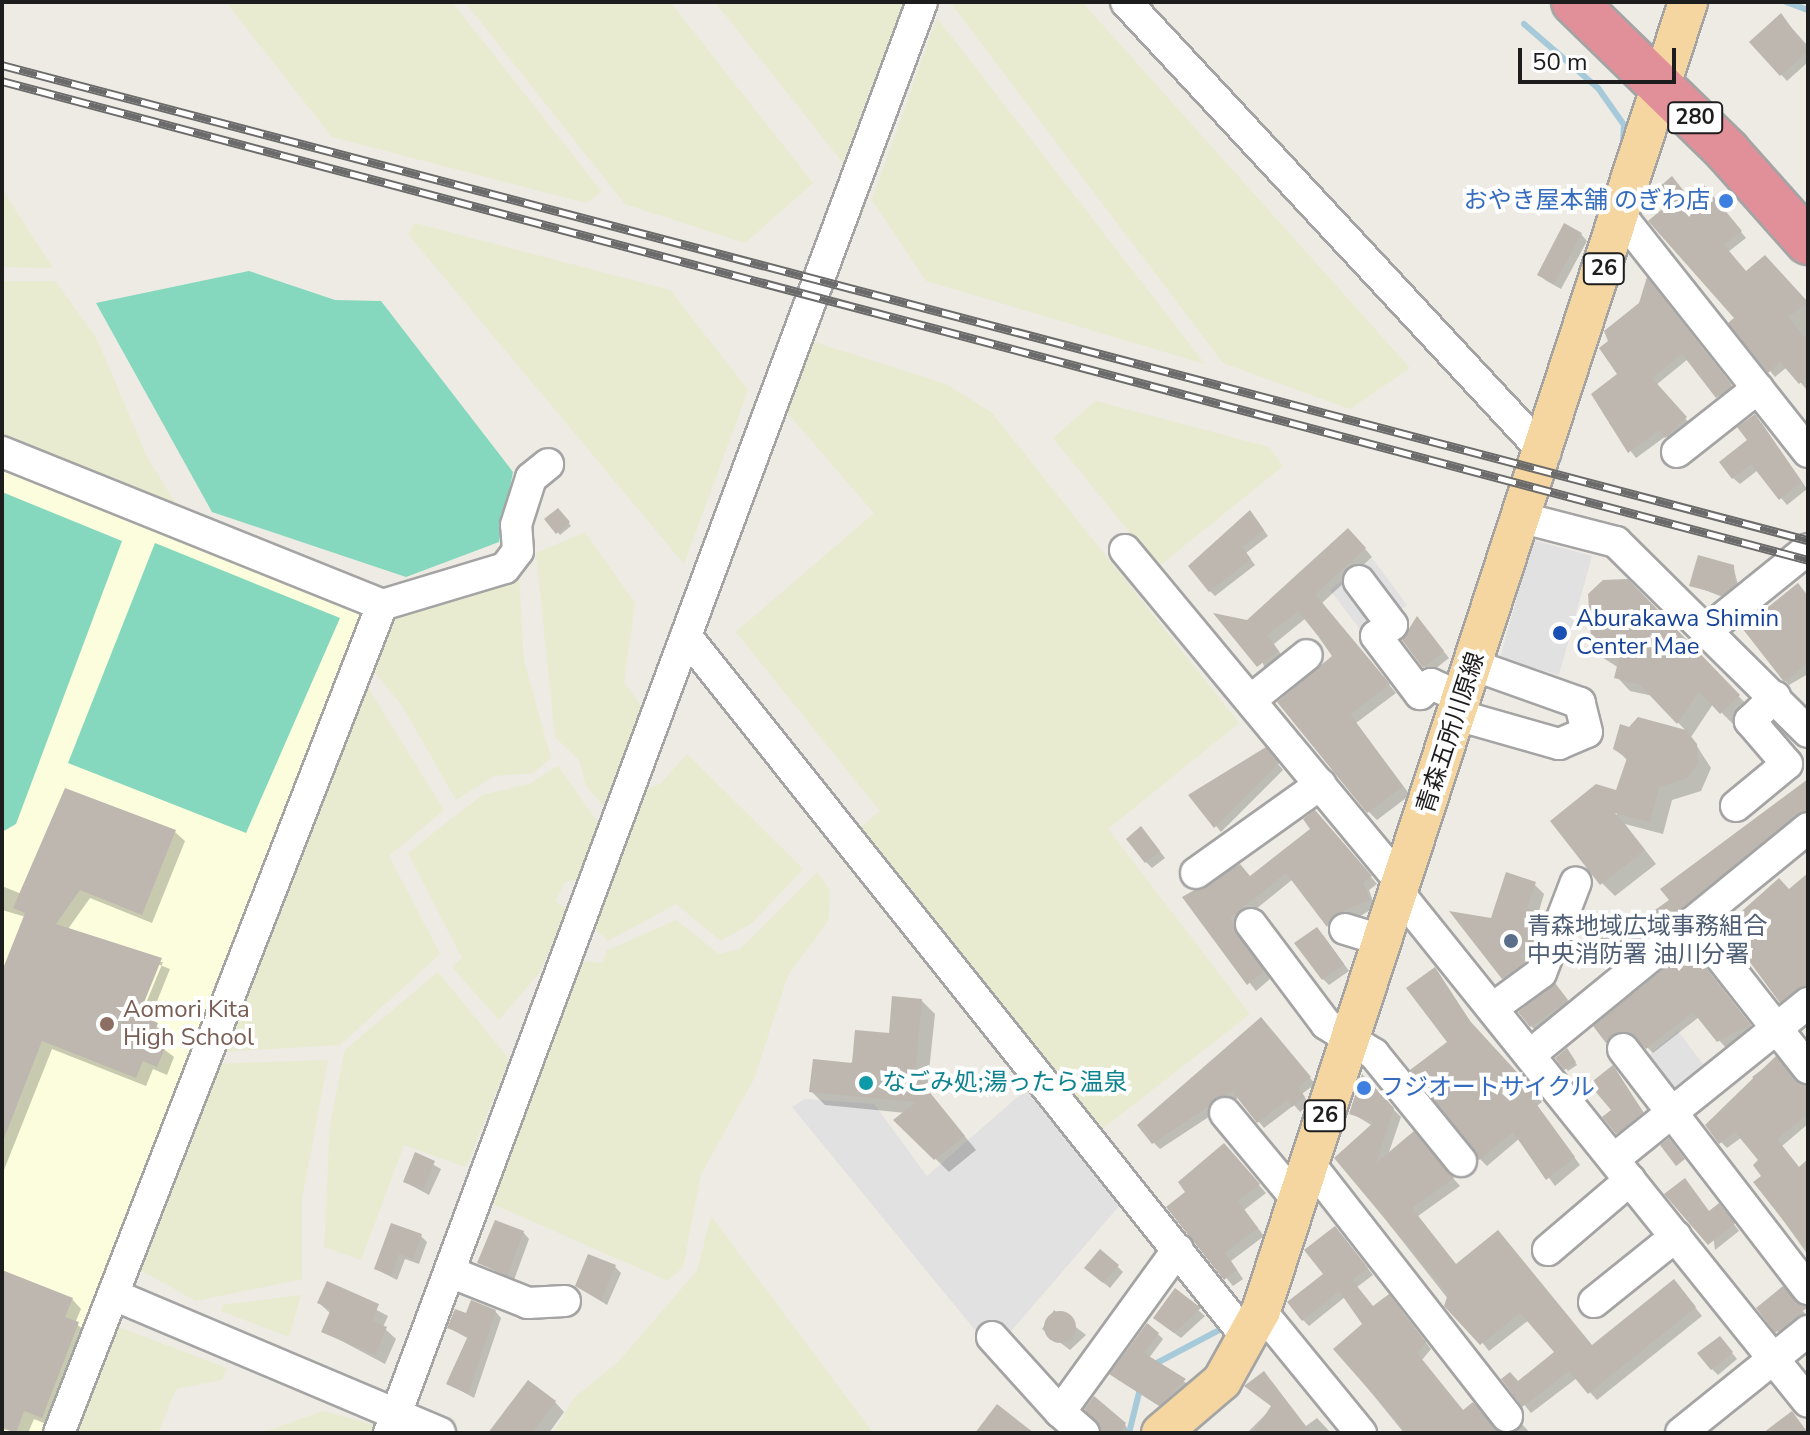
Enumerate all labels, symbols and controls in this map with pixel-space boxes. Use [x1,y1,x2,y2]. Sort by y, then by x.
scale bar [1522,32,1680,82]
text: 50 m [1532,46,1588,78]
road number: 280 [1667,100,1723,136]
place label: おやき屋本舗 のぎわ店 [1464,187,1710,215]
marker: おやき屋本舗 のぎわ店 [1717,192,1735,210]
road number: 26 [1582,251,1626,287]
place label: Aburakawa Shimin Center Mae [1576,605,1779,661]
marker: Aburakawa Shimin Center Mae [1551,624,1569,642]
street label: 青森五所川原線 [1411,649,1491,817]
place label: 青森地域広域事務組合 中央消防署 油川分署 [1527,913,1767,969]
marker: 青森地域広域事務組合 中央消防署 油川分署 [1502,932,1520,950]
place label: Aomori Kita High School [123,996,254,1052]
marker: Aomori Kita High School [98,1015,116,1033]
place label: なごみ処;湯ったら温泉 [882,1069,1127,1097]
marker: なごみ処;湯ったら温泉 [857,1074,875,1092]
place label: フジオートサイクル [1380,1074,1596,1102]
marker: フジオートサイクル [1355,1079,1373,1097]
road number: 26 [1303,1098,1347,1134]

